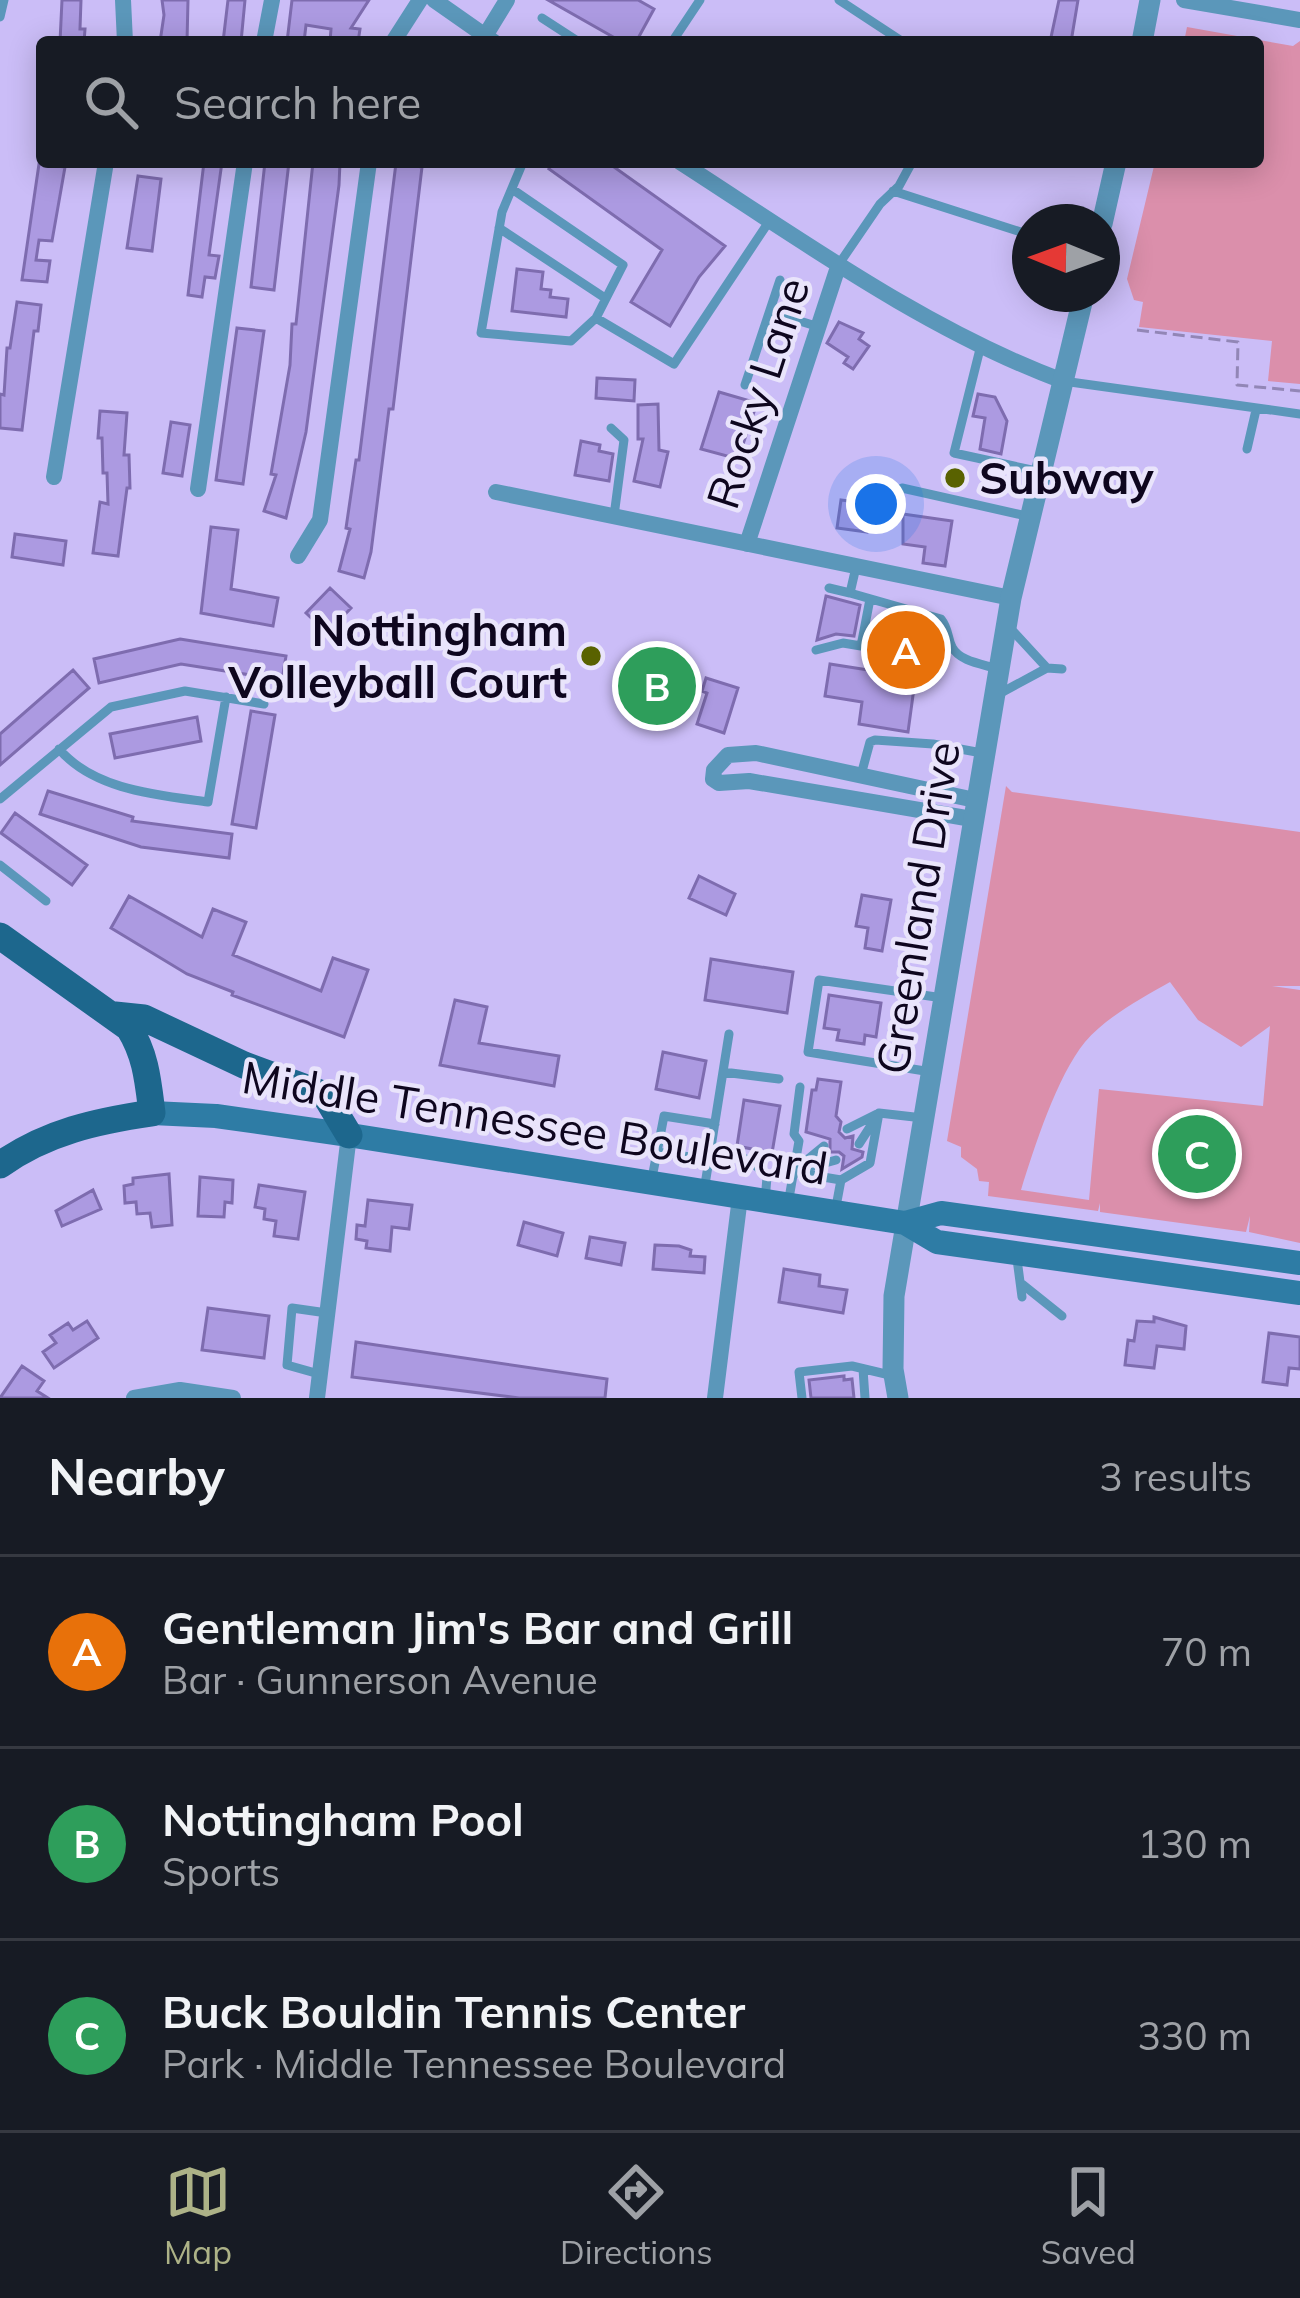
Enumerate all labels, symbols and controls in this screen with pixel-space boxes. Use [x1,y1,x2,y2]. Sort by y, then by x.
search box [36,36,1264,168]
icon: search [78,69,144,135]
text: Search here [174,74,421,130]
north arrow [1012,204,1120,312]
street label: Rocky Lane [693,270,821,515]
place label: Subway [979,449,1154,505]
marker: Subway [942,465,968,491]
your location [846,474,906,534]
place label: Nottingham Volleyball Court [227,601,567,709]
pin: A [867,605,945,695]
pin: B [618,641,696,731]
marker: Nottingham Volleyball Court [578,643,604,669]
street label: Greenland Drive [863,738,971,1078]
street label: Middle Tennessee Boulevard [239,1048,832,1196]
pin: C [1158,1109,1236,1199]
text: Nearby [48,1444,225,1508]
text: 3 results [1099,1452,1252,1501]
text: Gentleman Jim's Bar and Grill [162,1599,793,1655]
text: A [72,1627,102,1676]
text: 70 m [1161,1627,1252,1676]
text: Bar · Gunnerson Avenue [162,1655,598,1704]
text: Nottingham Pool [162,1791,524,1847]
text: B [74,1819,100,1868]
text: 130 m [1137,1819,1252,1868]
text: Sports [162,1847,280,1896]
text: Buck Bouldin Tennis Center [162,1983,745,2039]
text: C [74,2011,100,2060]
text: 330 m [1137,2011,1252,2060]
text: Park · Middle Tennessee Boulevard [162,2039,786,2088]
tab: Map [164,2159,232,2272]
tab: Directions [560,2159,713,2272]
tab: Saved [1041,2159,1136,2272]

